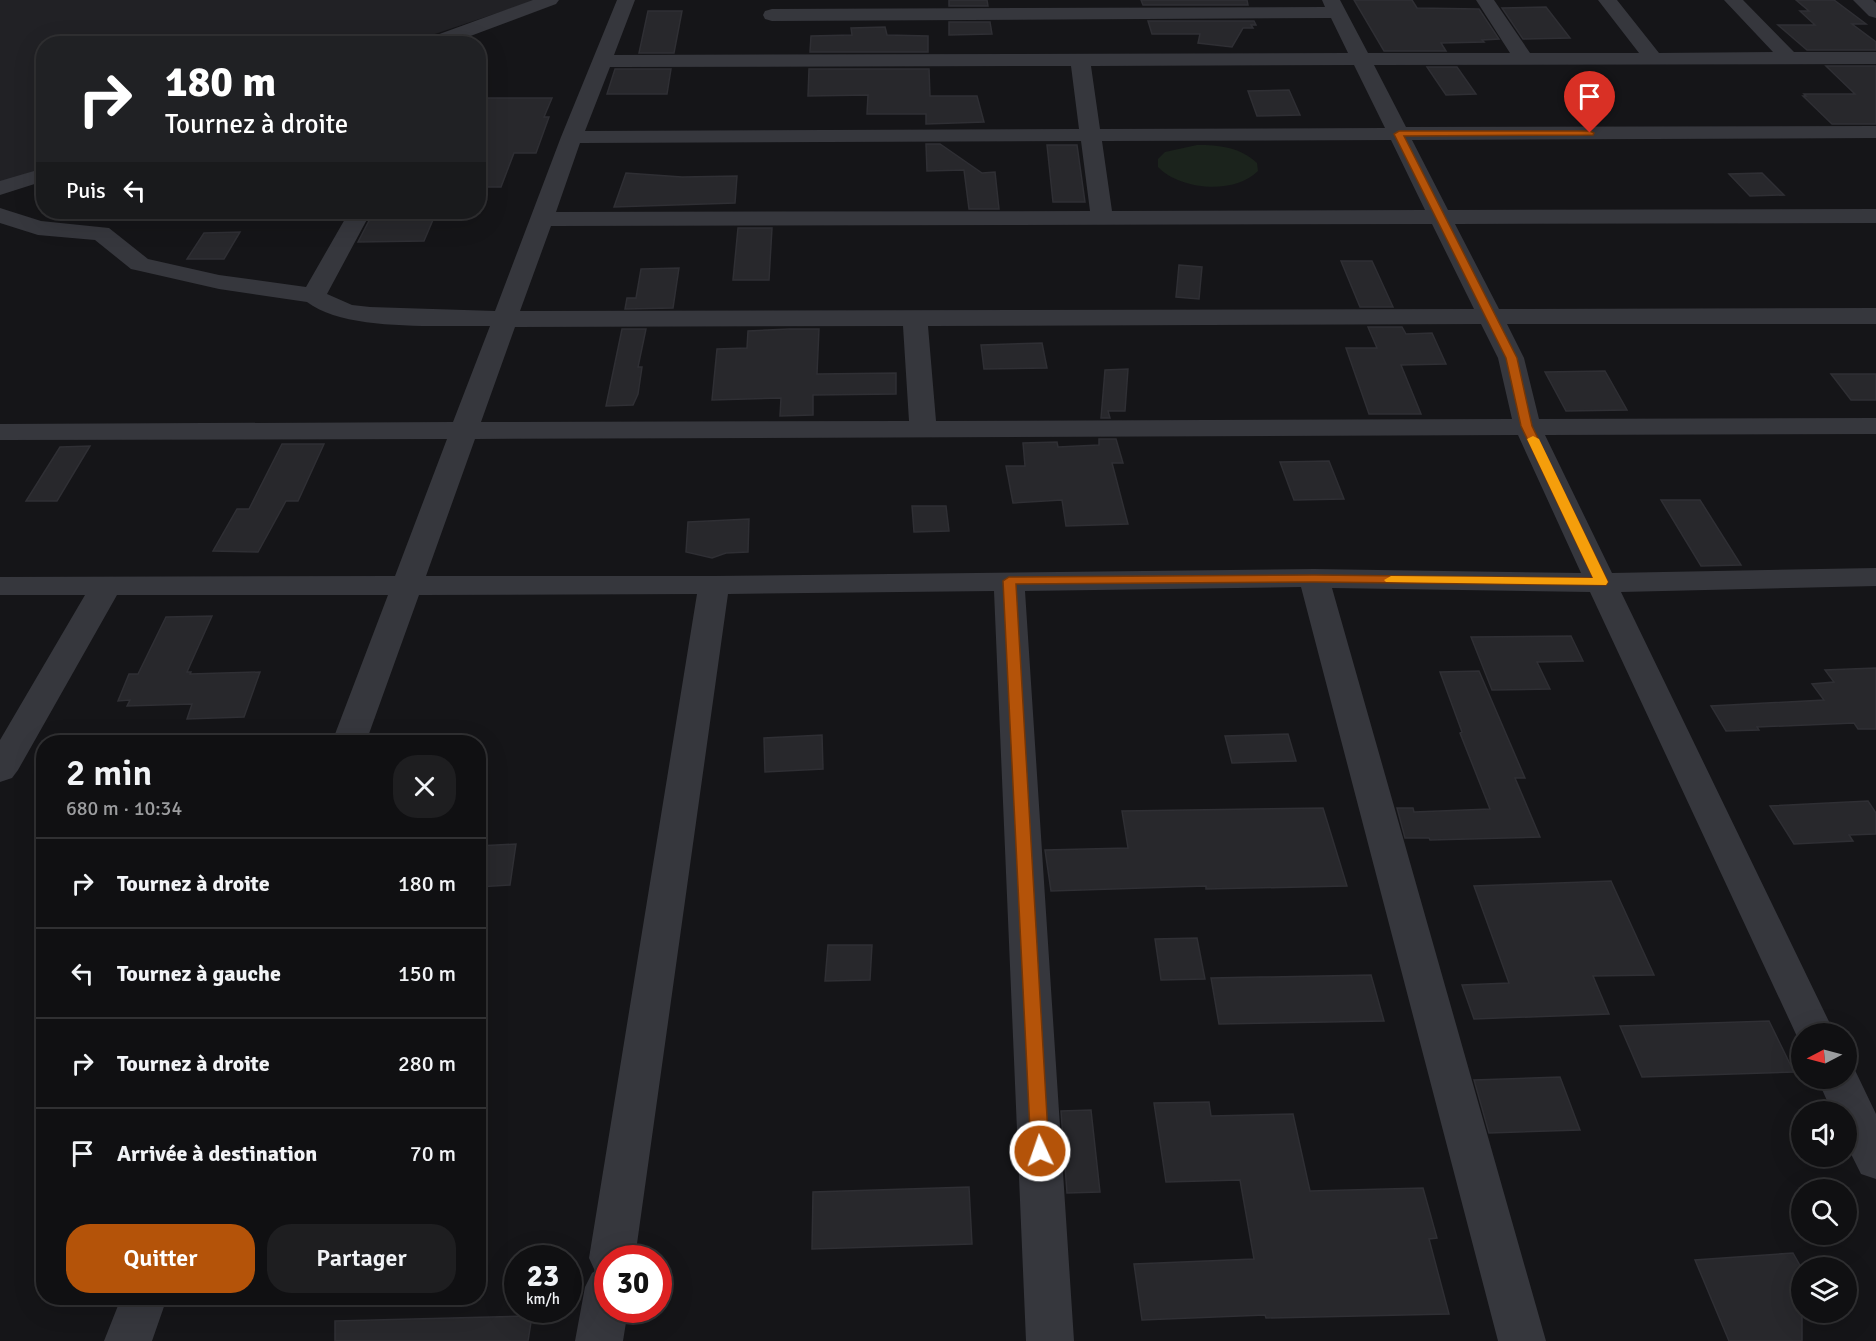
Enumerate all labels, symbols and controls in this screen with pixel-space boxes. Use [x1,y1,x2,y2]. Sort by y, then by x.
text: 180 m [165,57,276,108]
icon: right [66,60,144,138]
pin [1564,71,1615,133]
icon: arrive [1573,80,1606,113]
text: Tournez à droite [165,108,348,141]
icon: left [118,174,151,207]
text: Puis [66,177,106,204]
text: 2 min [66,751,152,796]
button: close [393,755,456,818]
text: 680 m · 10:34 [66,796,182,821]
icon: right [66,867,99,900]
text: Tournez à droite [117,870,270,897]
text: 180 m [398,870,456,897]
icon: left [66,957,99,990]
text: Tournez à gauche [117,960,281,987]
text: 150 m [398,960,456,987]
north arrow [1791,1023,1857,1089]
map controls [1791,1023,1857,1323]
icon: right [66,1047,99,1080]
text: Tournez à droite [117,1050,270,1077]
text: 280 m [398,1050,456,1077]
button: sound [1791,1101,1857,1167]
position arrow [1008,1119,1072,1183]
icon: arrive [66,1137,99,1170]
text: Arrivée à destination [117,1140,317,1167]
text: 70 m [410,1140,456,1167]
button: search [1791,1179,1857,1245]
button: Quitter [66,1224,255,1293]
button: Partager [267,1224,456,1293]
speed limit sign: 30 [594,1245,672,1323]
button: layers [1791,1257,1857,1323]
text: 23 [527,1258,559,1295]
text: km/h [526,1290,560,1308]

